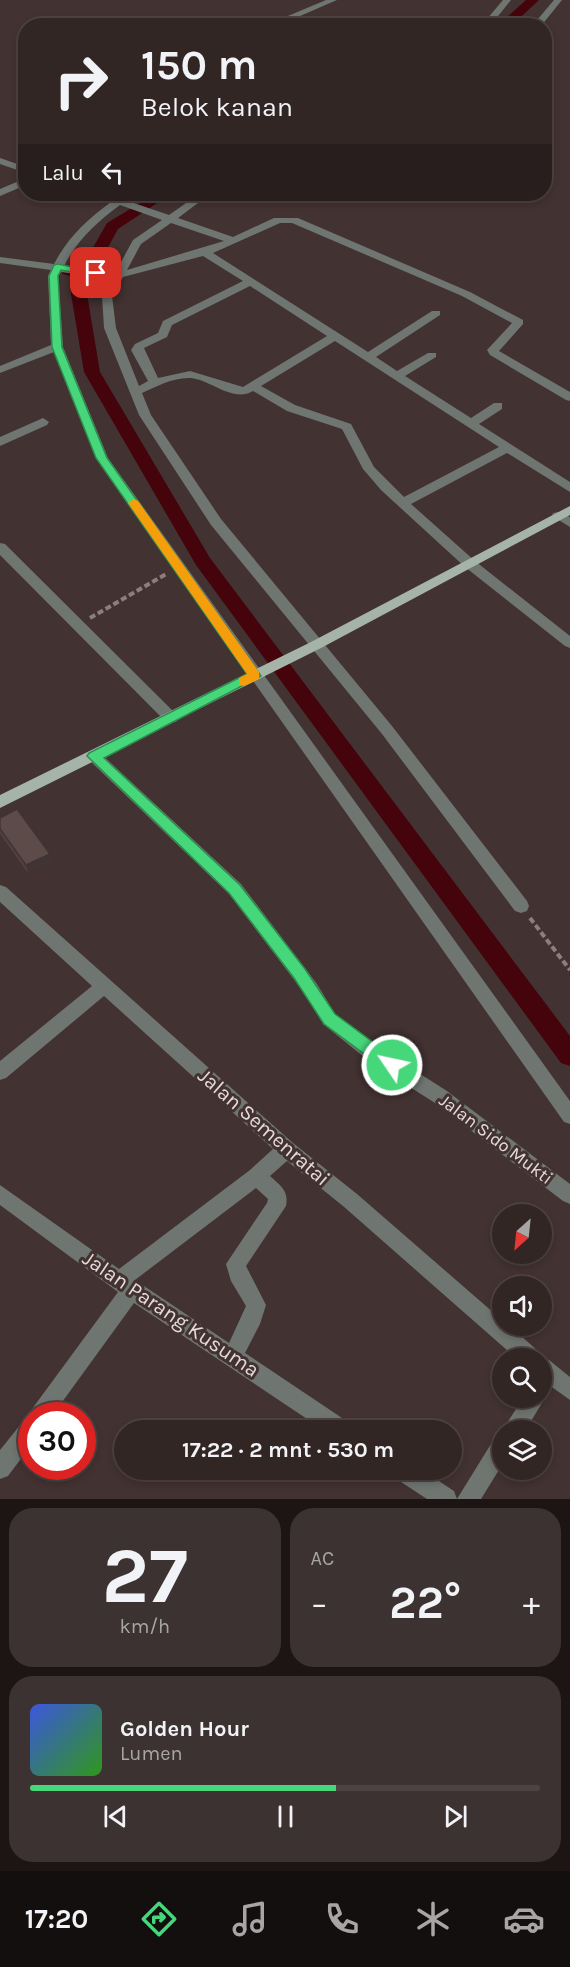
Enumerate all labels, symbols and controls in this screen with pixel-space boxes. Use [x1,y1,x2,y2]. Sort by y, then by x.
text: 150 m [141,40,257,90]
icon: right [42,42,120,120]
text: Belok kanan [141,91,293,123]
icon: left [96,156,129,189]
text: Lalu [42,160,84,186]
pin [70,247,121,298]
icon: arrive [79,256,112,289]
position arrow [360,1033,424,1097]
street label: Jalan Semenratai [193,1063,335,1191]
street label: Jalan Sido Mukti [435,1089,557,1189]
north arrow [492,1204,552,1264]
map controls [492,1204,552,1480]
street label: Jalan Parang Kusuma [78,1246,264,1382]
button: sound [492,1276,552,1336]
button: search [492,1348,552,1408]
speed limit sign: 30 [18,1402,96,1480]
button: layers [492,1420,552,1480]
text: 17:22 · 2 mnt · 530 m [182,1437,394,1463]
text: 27 [102,1530,188,1622]
text: AC [311,1547,334,1570]
text: 22° [389,1577,461,1629]
text: − [311,1584,328,1622]
text: + [523,1584,540,1622]
text: km/h [119,1615,170,1638]
text: Golden Hour [120,1716,249,1742]
text: Lumen [120,1742,183,1765]
icon: previous [99,1800,132,1833]
icon: pause [269,1800,302,1833]
icon: next [439,1800,472,1833]
icon: directions [138,1898,180,1940]
icon: music [229,1898,271,1940]
icon: phone [321,1898,363,1940]
icon: climate [412,1898,454,1940]
icon: car [503,1898,545,1940]
text: 17:20 [25,1903,88,1935]

